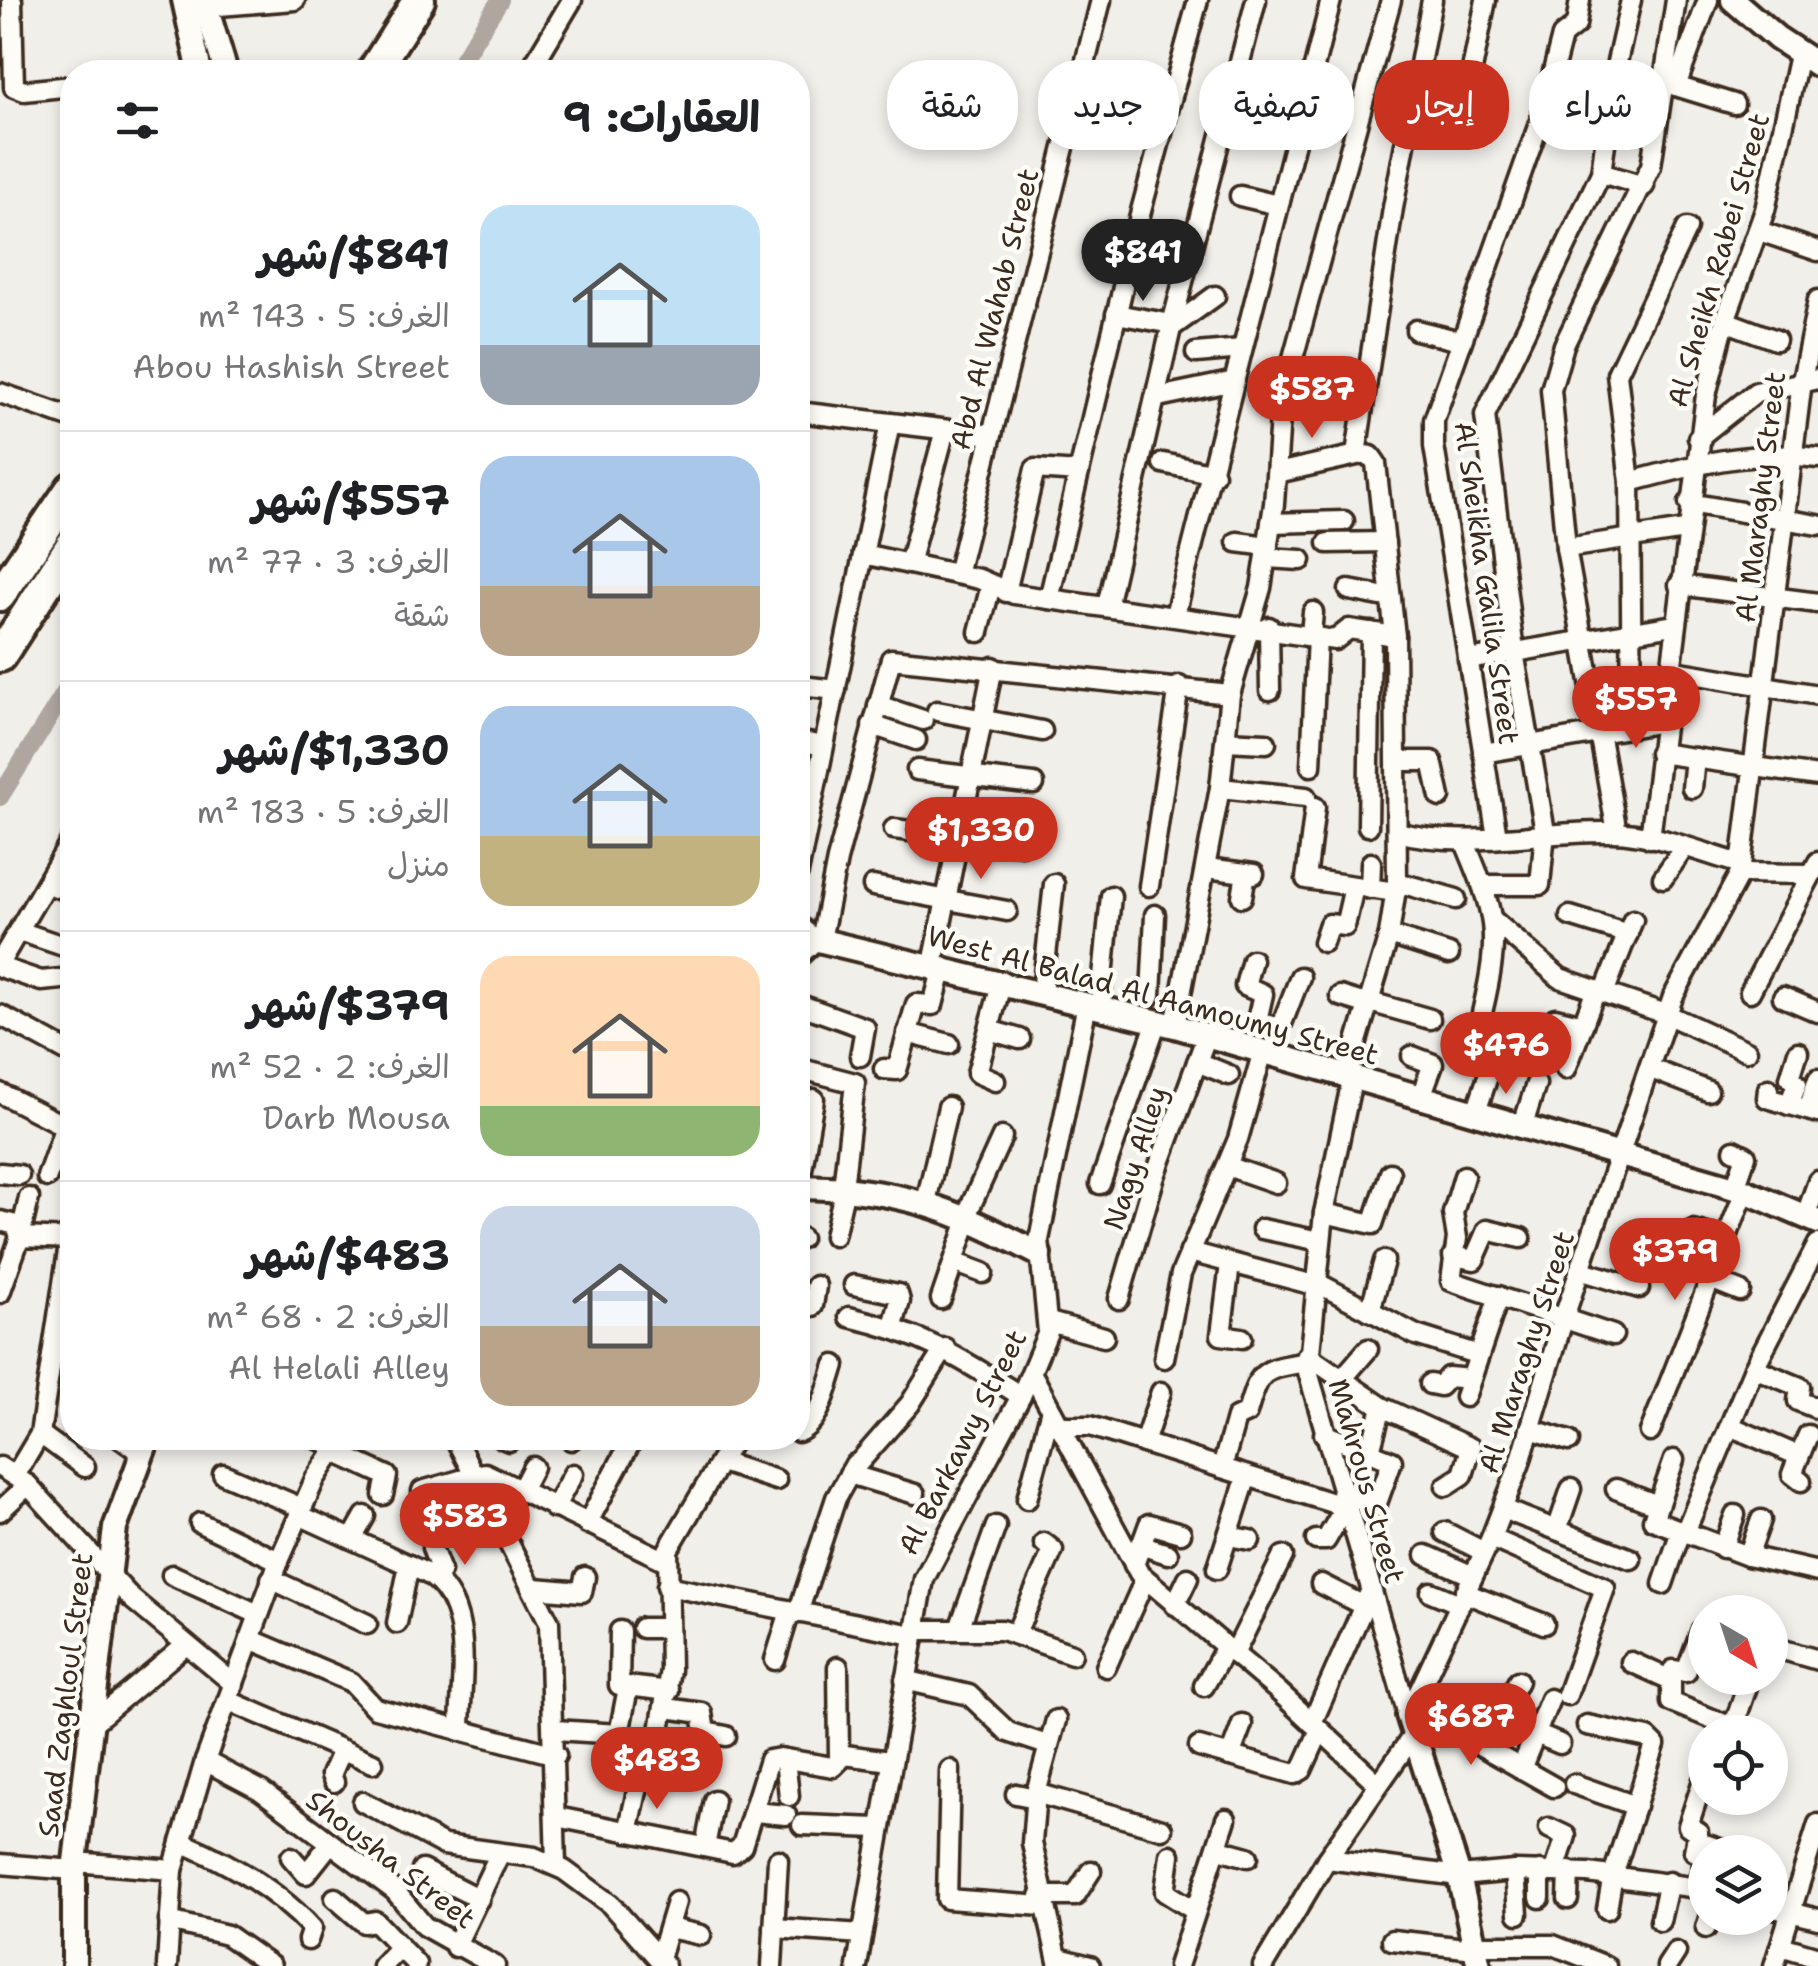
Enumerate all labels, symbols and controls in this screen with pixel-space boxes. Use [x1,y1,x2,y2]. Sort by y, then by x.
chip: شقة [887,60,1018,150]
chip: جديد [1038,60,1179,150]
chip: تصفية [1199,60,1354,150]
chip: إيجار [1374,60,1509,150]
chip: شراء [1529,60,1668,150]
text: العقارات: 9 [562,89,760,145]
icon: filters [110,93,165,148]
street label: Al Sheikh Rabei Street [1658,109,1778,411]
street label: Abd Al Wahab Street [941,164,1047,454]
pin: $841 [1084,219,1202,304]
text: $841/شهر [258,226,450,282]
text: $841 [1103,230,1183,273]
icon: home [560,245,680,365]
text: الغرف: 5 · 143 m² [198,294,450,337]
text: Abou Hashish Street [133,345,450,388]
pin: $587 [1253,356,1371,441]
text: $587 [1269,367,1355,410]
street label: Al Maraghy Street [1726,369,1794,625]
street label: Al Sheikha Galila Street [1446,419,1528,747]
text: $557/شهر [252,472,450,528]
icon: home [560,496,680,616]
text: الغرف: 3 · 77 m² [207,540,450,583]
text: شقة [394,593,450,636]
pin: $557 [1577,666,1695,751]
text: $557 [1594,677,1678,720]
text: $1,330/شهر [220,722,450,778]
icon: home [560,746,680,866]
text: الغرف: 5 · 183 m² [197,790,450,833]
pin: $1,330 [900,797,1062,882]
text: $1,330 [927,808,1035,851]
text: منزل [387,843,450,886]
street label: West Al Balad Al Aamoumy Street [923,916,1383,1074]
text: $379/شهر [247,977,450,1033]
icon: home [560,996,680,1116]
pin: $476 [1447,1012,1565,1097]
text: $476 [1462,1023,1550,1066]
text: الغرف: 2 · 52 m² [210,1045,450,1088]
street label: Nagy Alley [1094,1081,1176,1235]
text: Darb Mousa [263,1096,450,1139]
pin: $379 [1616,1218,1734,1303]
street label: Al Maraghy Street [1469,1226,1583,1478]
text: $483/شهر [246,1227,450,1283]
text: $379 [1631,1229,1719,1272]
icon: home [560,1246,680,1366]
text: الغرف: 2 · 68 m² [206,1295,450,1338]
street label: Al Barkawy Street [889,1323,1035,1561]
text: Al Helali Alley [228,1346,450,1389]
street label: Mahrous Street [1320,1374,1414,1588]
pin: $583 [406,1483,524,1568]
text: $583 [422,1494,508,1537]
street label: Saad Zaghloul Street [29,1551,101,1839]
north arrow [1688,1595,1788,1695]
map controls [1688,1595,1788,1935]
pin: $687 [1412,1683,1530,1768]
text: $687 [1427,1694,1515,1737]
button: locate [1688,1715,1788,1815]
pin: $483 [598,1727,716,1812]
text: $483 [613,1738,701,1781]
street label: Shousha Street [298,1781,484,1937]
button: layers [1688,1835,1788,1935]

